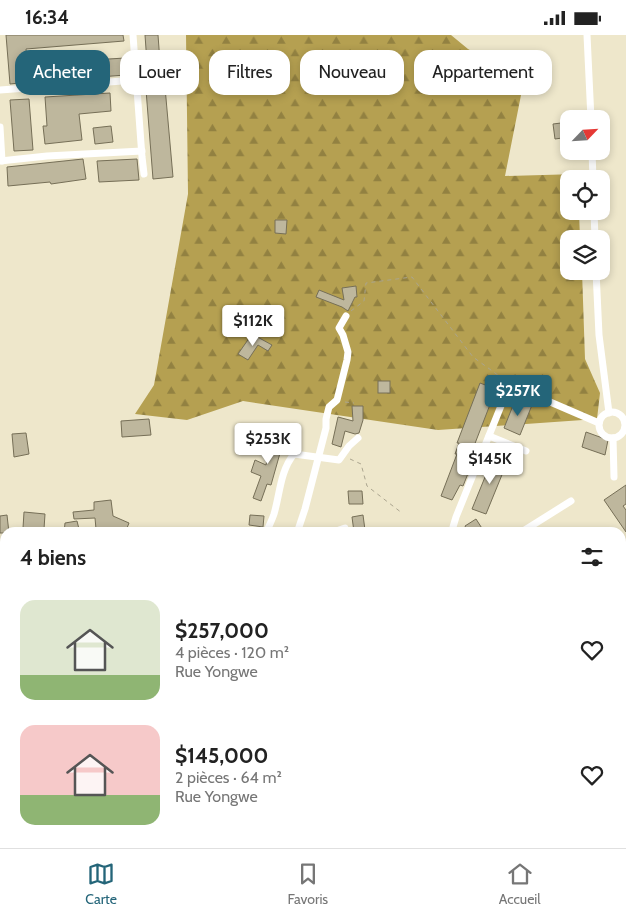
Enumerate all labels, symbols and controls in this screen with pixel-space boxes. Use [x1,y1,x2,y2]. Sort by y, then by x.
text: 16:34 [25,6,69,29]
chip: Acheter [15,50,110,95]
chip: Louer [120,50,199,95]
chip: Filtres [209,50,290,95]
chip: Nouveau [300,50,404,95]
chip: Appartement [414,50,552,95]
north arrow [560,110,610,160]
map controls [560,110,610,280]
button: locate [560,170,610,220]
button: layers [560,230,610,280]
pin: $112K [218,305,288,347]
text: $112K [233,311,273,330]
pin: $257K [483,375,553,417]
text: $257K [496,381,540,400]
pin: $253K [233,423,303,465]
text: $253K [246,429,291,448]
pin: $145K [455,443,525,485]
text: $145K [468,449,512,468]
icon: filters [578,543,606,571]
text: 4 biens [20,545,86,570]
text: $257,000 [175,618,269,643]
icon: home [60,620,120,680]
icon: heart [578,636,606,664]
text: 4 pièces · 120 m² [175,643,289,662]
text: Rue Yongwe [175,662,258,681]
text: $145,000 [175,743,268,768]
icon: home [60,745,120,805]
icon: heart [578,761,606,789]
text: 2 pièces · 64 m² [175,768,282,787]
text: Rue Yongwe [175,787,258,806]
tab: Carte [85,860,117,908]
tab: Favoris [288,860,328,908]
tab: Accueil [499,860,541,908]

